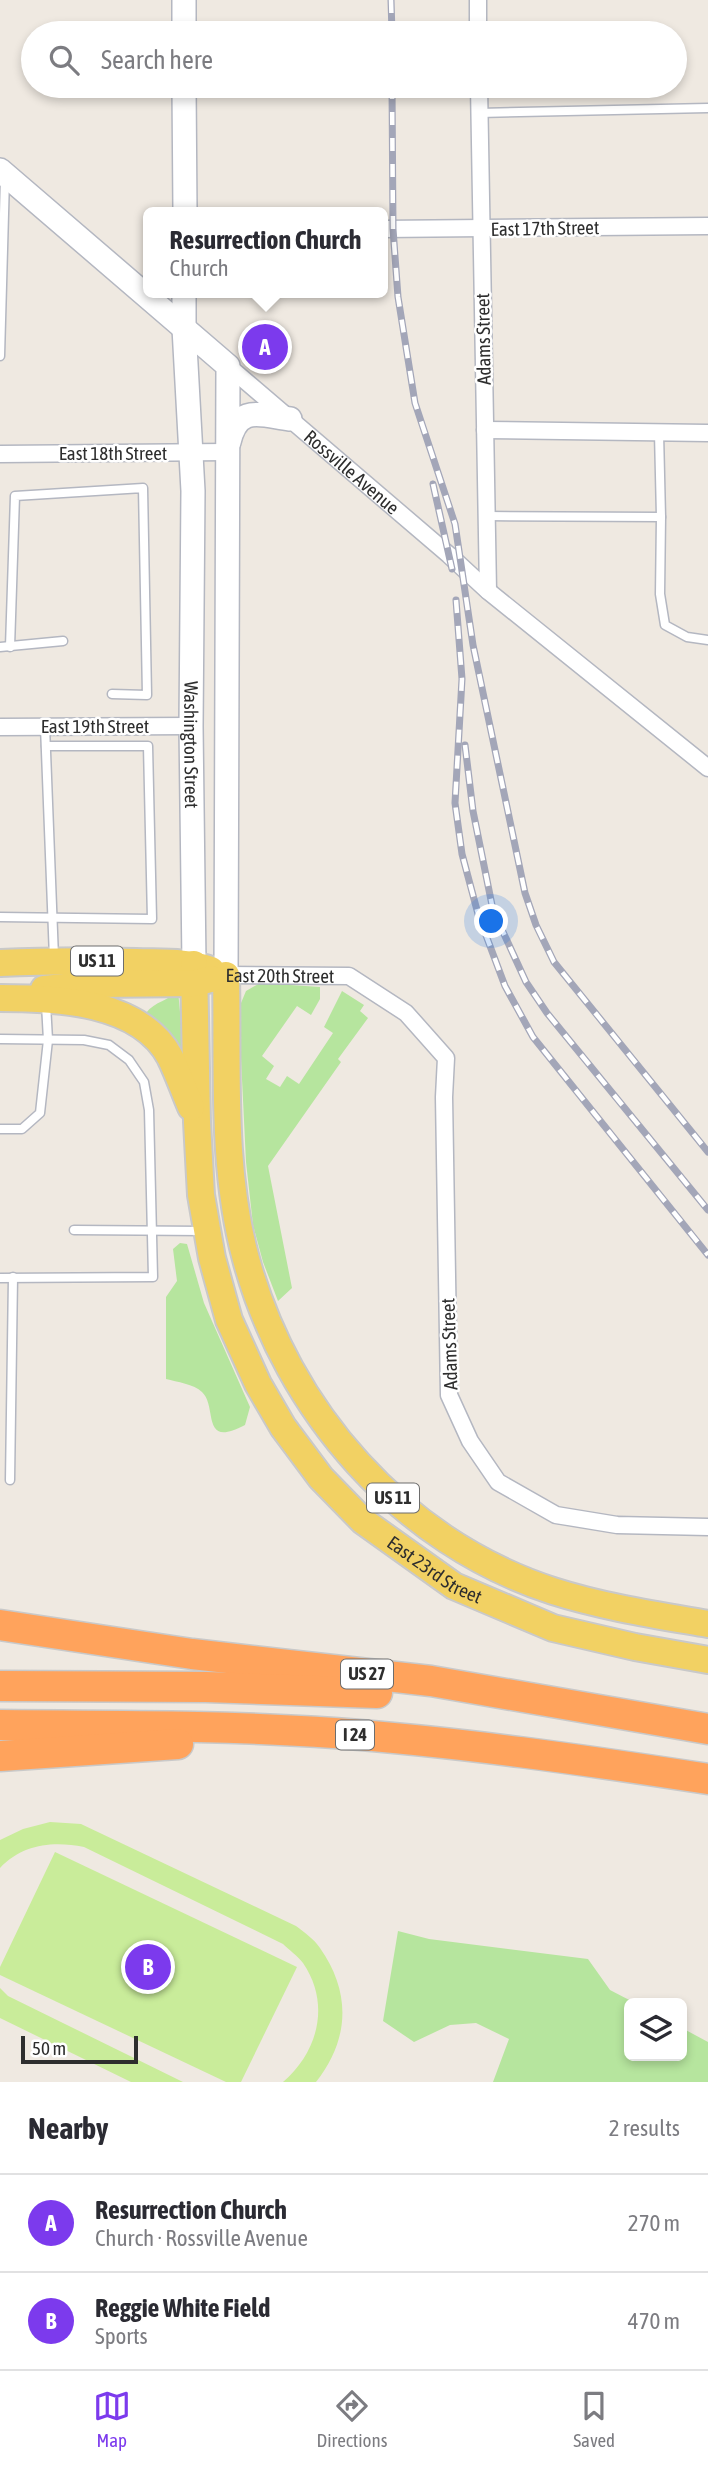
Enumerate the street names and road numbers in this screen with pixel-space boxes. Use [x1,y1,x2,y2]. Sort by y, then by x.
street label: East 17th Street [491,216,599,240]
street label: Adams Street [471,293,495,385]
street label: Rossville Avenue [300,425,404,519]
street label: East 18th Street [59,442,167,464]
street label: Washington Street [180,681,203,809]
street label: East 19th Street [41,715,149,737]
road number: US 11 [71,946,123,976]
street label: East 20th Street [226,964,334,987]
street label: Adams Street [436,1298,462,1390]
road number: US 11 [367,1484,419,1512]
street label: East 23rd Street [383,1531,485,1608]
road number: US 27 [341,1660,393,1688]
road number: I 24 [336,1720,374,1750]

